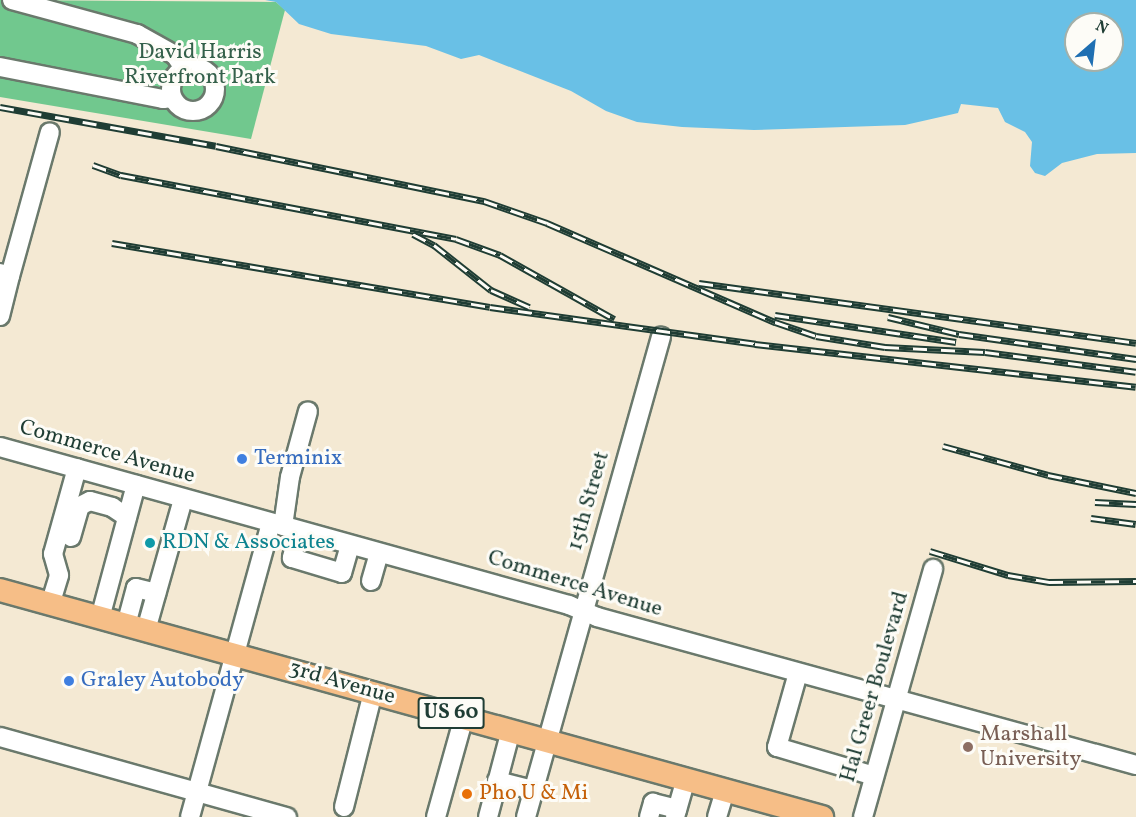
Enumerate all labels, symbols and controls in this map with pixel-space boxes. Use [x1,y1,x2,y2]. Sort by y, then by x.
north arrow [1064,12,1124,72]
text: N [1091,15,1112,40]
park label: David Harris Riverfront Park [124,39,276,90]
street label: Commerce Avenue [16,414,198,490]
place label: Terminix [254,446,342,472]
street label: 15th Street [562,448,616,554]
marker: Terminix [235,452,249,466]
place label: RDN & Associates [162,530,335,556]
marker: RDN & Associates [143,536,157,550]
street label: Commerce Avenue [484,545,666,623]
street label: Hal Greer Boulevard [835,589,915,785]
street label: 3rd Avenue [286,655,398,711]
place label: Graley Autobody [81,668,245,694]
marker: Graley Autobody [62,674,76,688]
road number: US 60 [416,695,486,731]
place label: Marshall University [980,721,1081,772]
marker: Marshall University [961,740,975,754]
place label: Pho U & Mi [479,781,588,807]
marker: Pho U & Mi [460,787,474,801]

